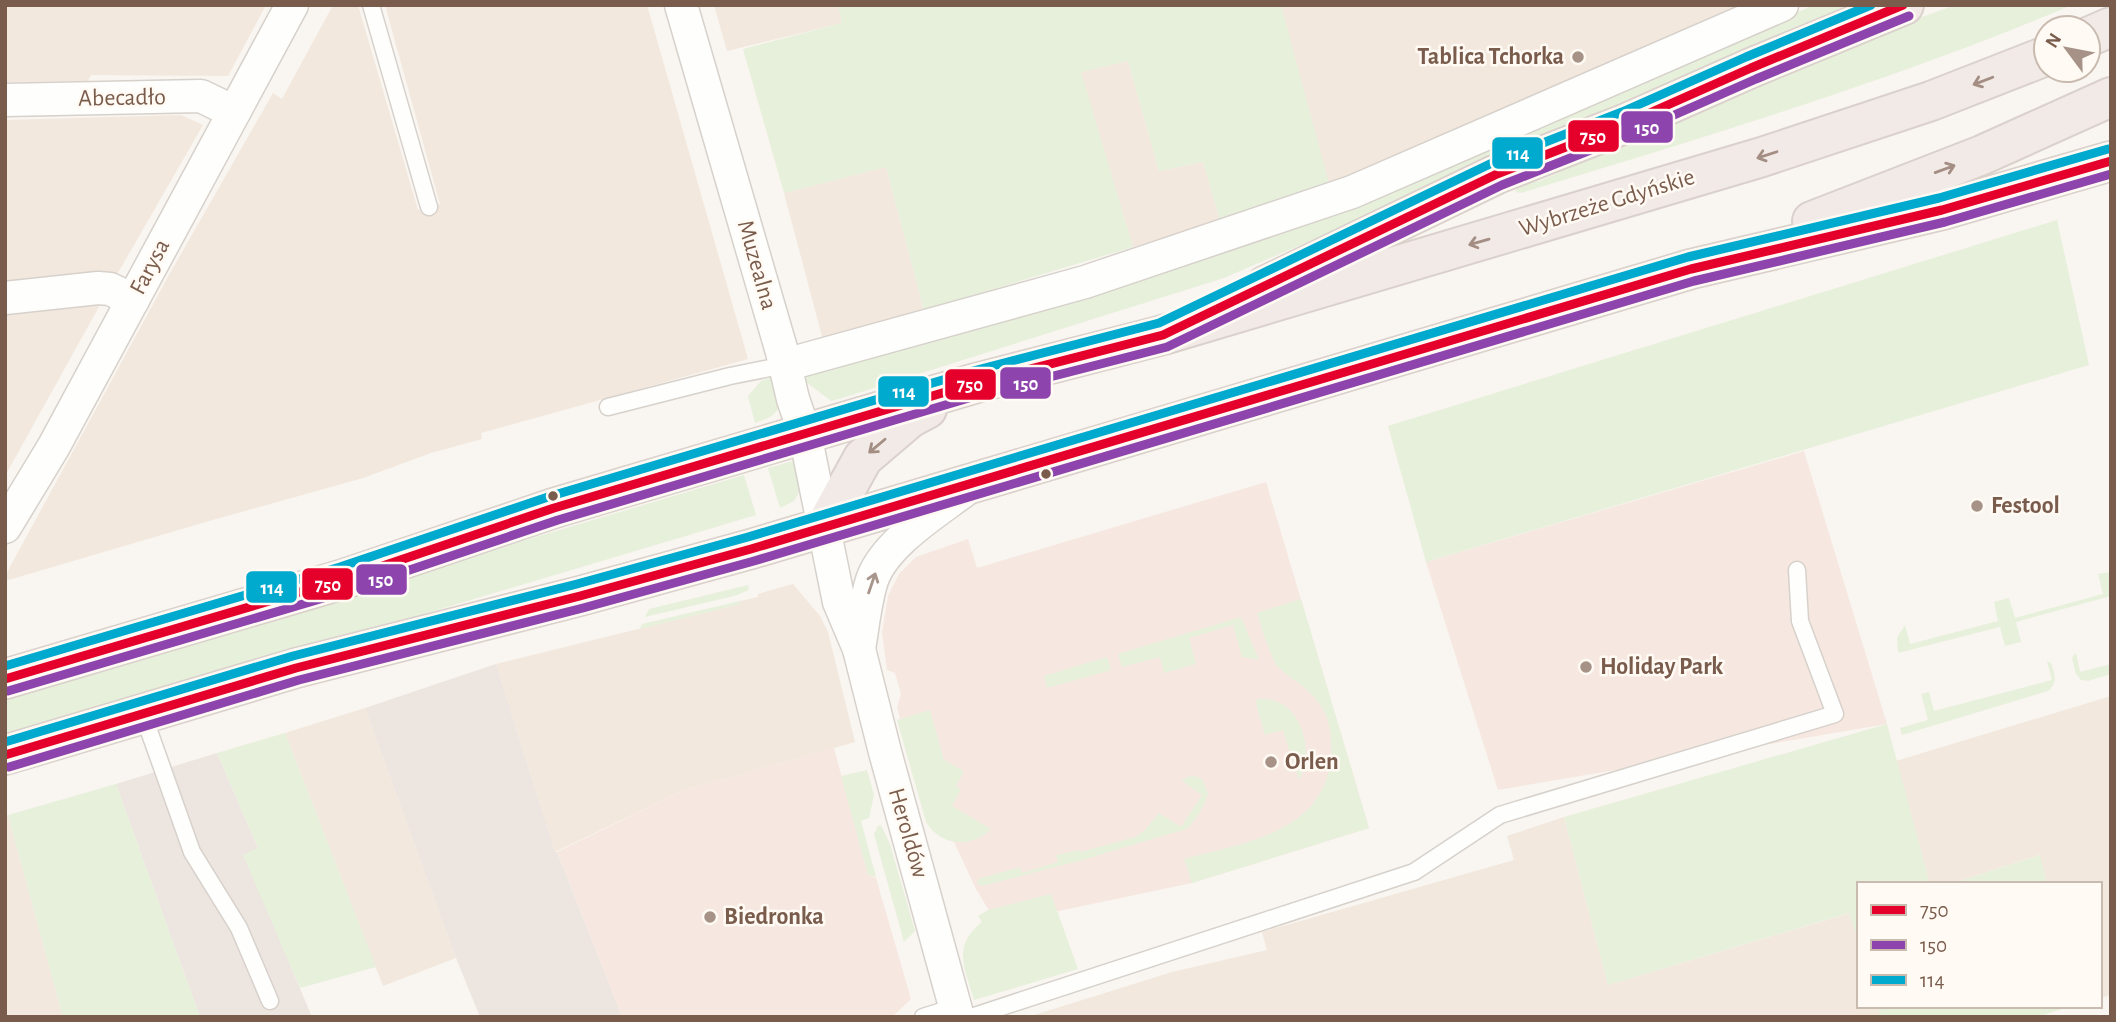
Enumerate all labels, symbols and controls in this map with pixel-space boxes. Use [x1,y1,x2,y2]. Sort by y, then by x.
north arrow [2032,14,2102,84]
text: N [2042,30,2065,51]
place label: Tablica Tchorka [1417,45,1564,69]
marker: Tablica Tchorka [1570,49,1586,65]
one-way arrow [1972,76,1994,89]
street label: Abecadło [78,85,166,111]
line badge: 150 [1620,110,1674,144]
line badge: 750 [1567,119,1620,153]
text: 150 [1635,119,1660,138]
text: 750 [1580,128,1606,147]
line badge: 114 [1491,136,1544,170]
text: 114 [1506,145,1530,164]
one-way arrow [1757,150,1779,162]
one-way arrow [1934,162,1956,175]
street label: Wybrzeże Gdyńskie [1517,165,1697,241]
street label: Muzealna [733,218,781,312]
street label: Farysa [126,235,174,299]
one-way arrow [1469,236,1491,249]
line badge: 150 [999,366,1052,400]
line badge: 750 [944,368,997,401]
line badge: 114 [877,375,930,408]
text: 150 [1014,375,1039,394]
text: 750 [957,376,983,395]
text: 114 [892,383,916,402]
one-way arrow [869,438,887,453]
unlabelled marker [1039,467,1053,481]
unlabelled marker [546,489,560,503]
place label: Festool [1991,494,2060,518]
marker: Festool [1969,498,1985,514]
line badge: 150 [355,563,408,596]
line badge: 750 [301,567,354,601]
line badge: 114 [245,570,298,604]
text: 150 [369,571,394,590]
one-way arrow [867,572,879,594]
text: 750 [315,576,341,595]
text: 114 [260,579,284,598]
place label: Holiday Park [1600,655,1723,679]
marker: Holiday Park [1578,659,1594,675]
place label: Orlen [1285,750,1339,774]
marker: Orlen [1263,754,1279,770]
street label: Heroldów [884,785,932,881]
legend [1857,882,2102,1008]
text: 750 [1920,900,1949,921]
place label: Biedronka [724,905,824,929]
marker: Biedronka [702,909,718,925]
text: 150 [1920,935,1947,956]
text: 114 [1920,970,1945,991]

